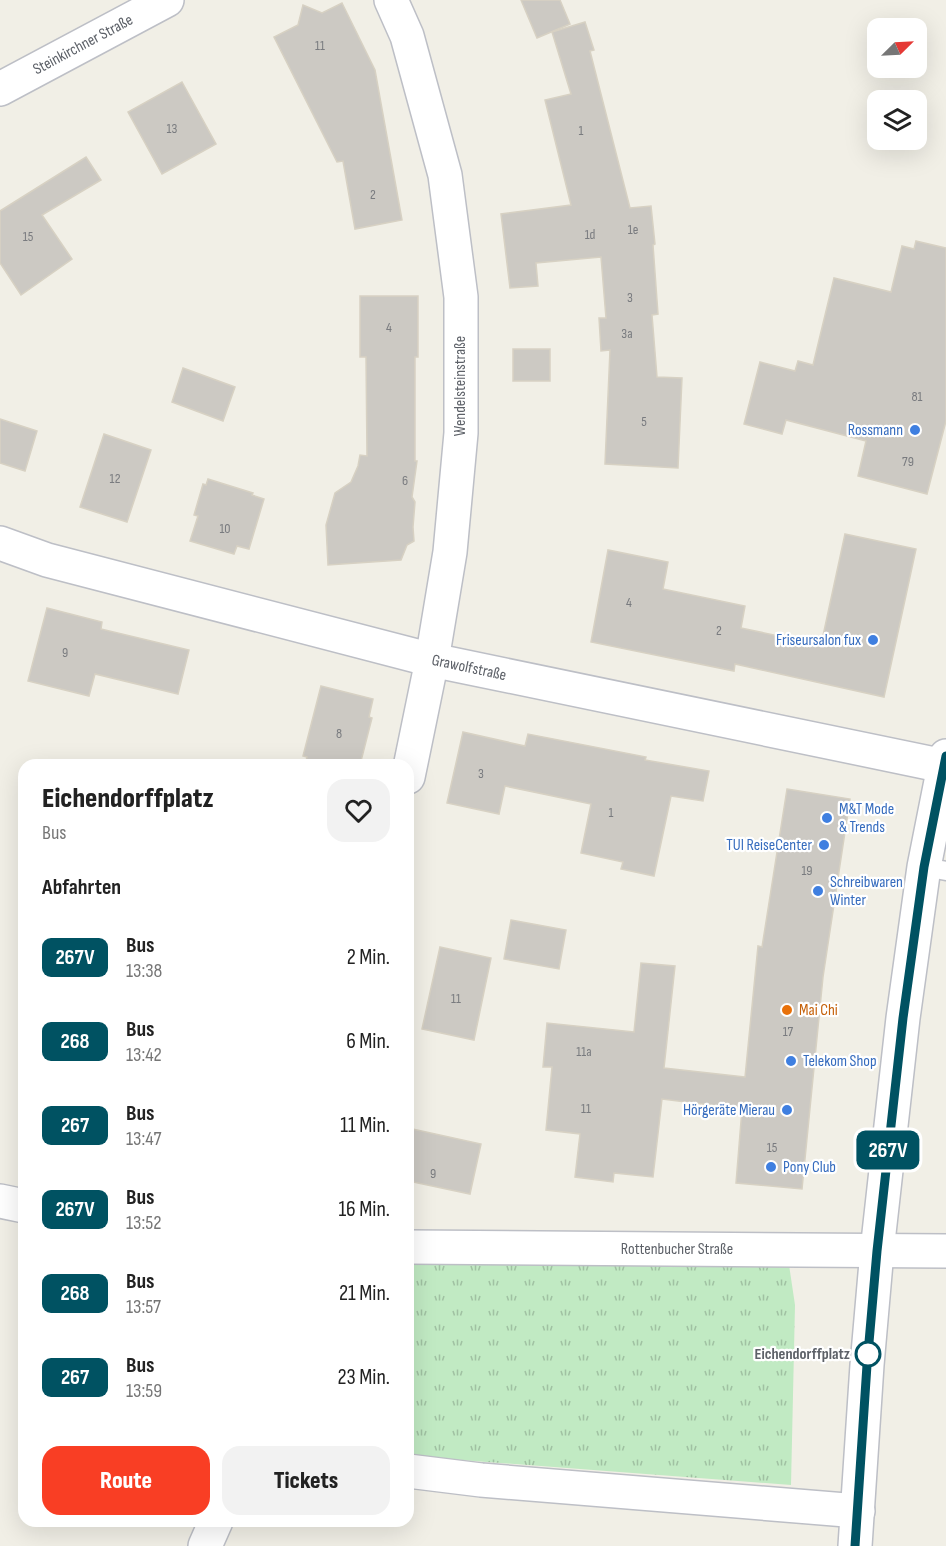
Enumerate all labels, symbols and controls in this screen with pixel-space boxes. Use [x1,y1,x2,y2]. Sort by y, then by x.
street label: Steinkirchner Straße [30,11,136,79]
north arrow [867,18,927,78]
map controls [867,18,927,150]
house number: 11 [315,37,325,54]
button: layers [867,90,927,150]
house number: 13 [167,120,178,137]
house number: 1 [579,122,584,139]
house number: 2 [370,186,376,203]
house number: 1e [628,221,638,238]
house number: 1d [585,226,596,243]
house number: 15 [23,228,34,245]
house number: 3 [627,289,633,306]
house number: 4 [386,319,392,336]
house number: 3a [621,325,633,342]
street label: Wendelsteinstraße [451,336,470,436]
house number: 81 [911,388,923,405]
house number: 5 [641,413,647,430]
place label: Rossmann [848,421,903,440]
marker: Rossmann [908,423,922,437]
house number: 79 [902,453,914,470]
house number: 12 [110,470,121,487]
house number: 6 [402,472,408,489]
house number: 10 [219,520,231,537]
house number: 4 [626,594,632,611]
house number: 2 [716,622,722,639]
place label: Friseursalon fux [776,631,861,650]
marker: Friseursalon fux [866,633,880,647]
house number: 9 [62,644,68,661]
street label: Grawolfstraße [430,651,508,685]
house number: 8 [336,725,342,742]
house number: 3 [478,765,484,782]
button: heart [327,779,390,842]
text: Eichendorffplatz [42,782,214,815]
place label: M&T Mode & Trends [839,800,894,837]
house number: 1 [609,804,614,821]
marker: M&T Mode & Trends [820,811,834,825]
text: Bus [42,821,66,845]
place label: TUI ReiseCenter [726,836,812,855]
marker: TUI ReiseCenter [817,838,831,852]
house number: 19 [801,862,813,879]
place label: Schreibwaren Winter [830,873,903,910]
text: Abfahrten [42,874,121,901]
marker: Schreibwaren Winter [811,884,825,898]
text: Bus [126,932,155,959]
text: 2 Min. [347,944,390,971]
text: 267V [55,945,95,970]
text: 13:38 [126,959,162,983]
house number: 11 [451,990,461,1007]
place label: Mai Chi [799,1001,838,1020]
marker: Mai Chi [780,1003,794,1017]
text: Bus [126,1016,155,1043]
house number: 17 [783,1023,794,1040]
text: 6 Min. [346,1028,390,1055]
text: 268 [60,1029,90,1054]
text: 13:42 [126,1043,162,1067]
house number: 11a [576,1043,592,1060]
place label: Telekom Shop [803,1052,877,1071]
marker: Telekom Shop [784,1054,798,1068]
text: Bus [126,1100,155,1127]
house number: 11 [581,1100,591,1117]
place label: Hörgeräte Mierau [683,1101,775,1120]
marker: Hörgeräte Mierau [780,1103,794,1117]
text: 11 Min. [340,1112,390,1139]
text: 267 [61,1113,89,1138]
text: 13:47 [126,1127,161,1151]
line badge: 267V [846,1130,930,1170]
text: 267V [868,1138,908,1163]
house number: 15 [767,1139,778,1156]
place label: Pony Club [783,1158,836,1177]
marker: Pony Club [764,1160,778,1174]
house number: 9 [430,1165,436,1182]
text: Bus [126,1184,155,1211]
text: 16 Min. [338,1196,390,1223]
text: 267V [55,1197,95,1222]
text: 13:52 [126,1211,161,1235]
street label: Rottenbucher Straße [621,1240,733,1259]
text: Bus [126,1268,155,1295]
text: 21 Min. [339,1280,390,1307]
text: 268 [60,1281,90,1306]
text: 13:57 [126,1295,161,1319]
marker: Eichendorffplatz [855,1341,881,1367]
place label: Eichendorffplatz [755,1345,850,1364]
text: Bus [126,1352,155,1379]
text: 23 Min. [337,1364,390,1391]
text: 267 [61,1365,89,1390]
text: 13:59 [126,1379,162,1403]
button: Route [42,1446,210,1515]
button: Tickets [222,1446,390,1515]

